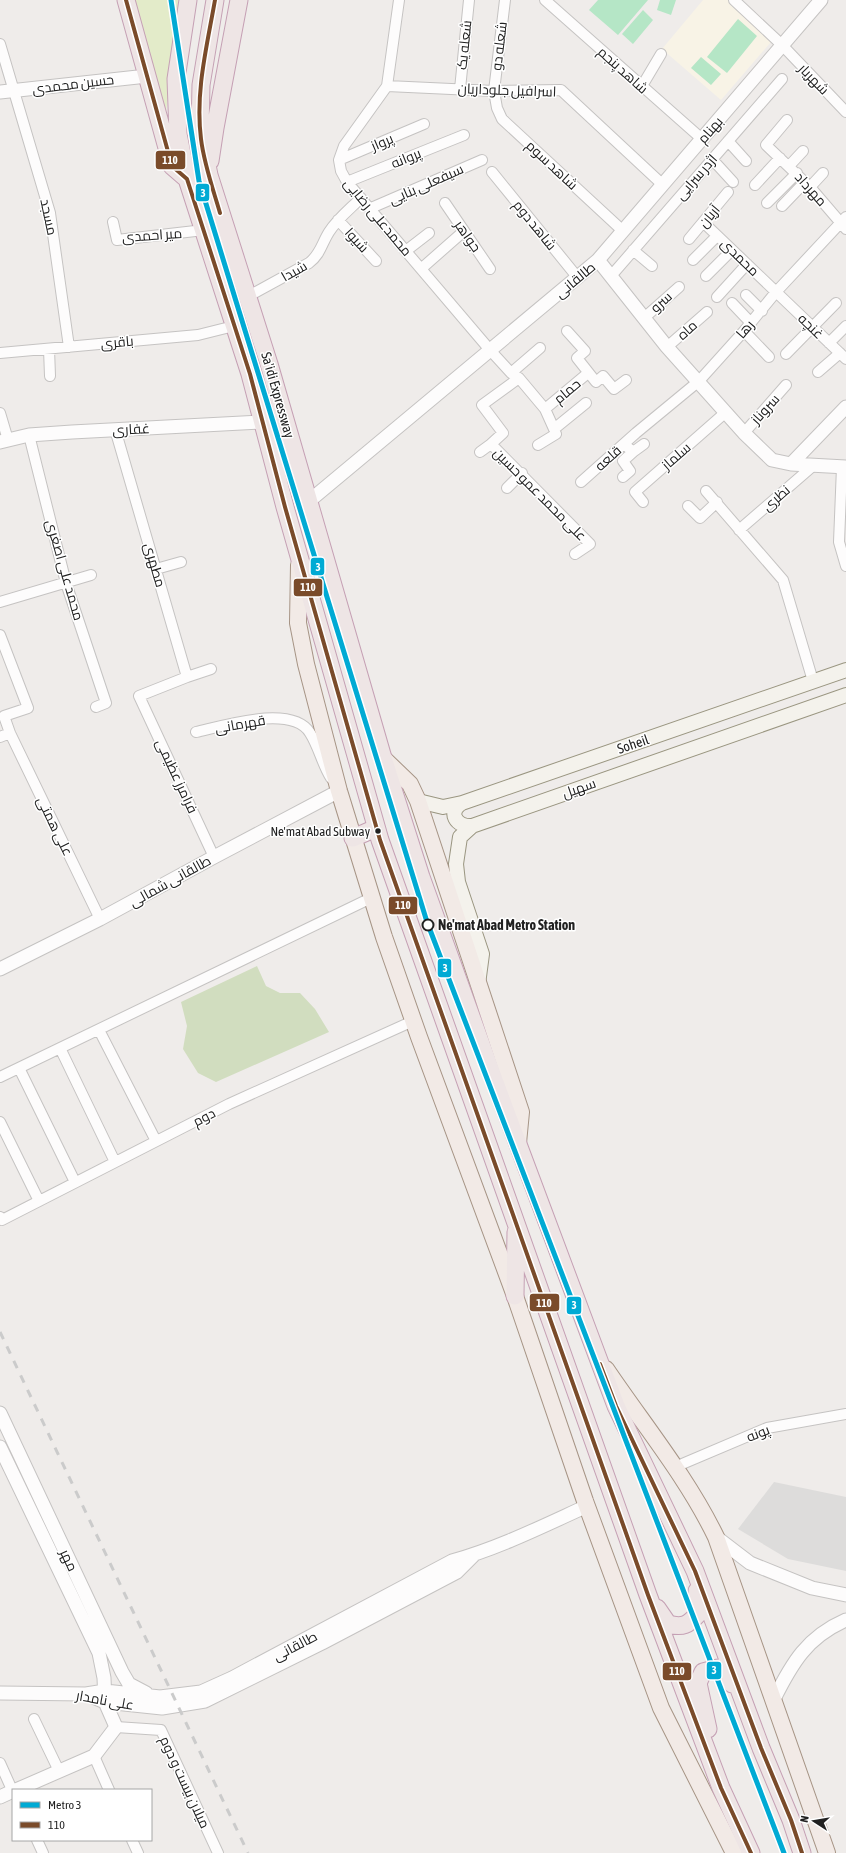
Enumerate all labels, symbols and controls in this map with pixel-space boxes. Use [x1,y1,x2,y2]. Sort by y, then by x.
street label: شعله یک [453,19,475,71]
street label: شعله دو [488,21,510,71]
street label: شاهد پنجم [593,43,651,98]
street label: شهریار [795,60,832,98]
street label: حسین محمدی [31,71,115,97]
street label: اسرافیل جلوداریان [457,80,557,100]
street label: بهنام [694,113,727,148]
street label: پرواز [367,130,397,156]
street label: شاهد سوم [522,137,581,194]
street label: پروانه [389,145,424,173]
line badge: 110 [155,150,186,170]
street label: اژدر سرایی [672,151,720,203]
text: 110 [162,154,178,166]
street label: سیفعلی بنایی [386,160,466,208]
street label: مهرداد [792,169,830,209]
street label: محمدعلی رضایی [341,175,415,259]
line badge: 3 [195,183,210,202]
text: 3 [200,187,206,199]
street label: مسجد [37,197,61,237]
street label: شاهد دوم [509,197,560,254]
street label: آریان [695,201,723,231]
street label: جواهر [451,216,485,255]
street label: شیوا [342,224,372,256]
street label: میر احمدی [121,225,183,245]
street label: محمدی [718,235,762,279]
street label: شیدا [278,257,310,285]
street label: طالقانی [552,259,598,301]
street label: سرو [647,288,675,316]
street label: غنچه [794,310,827,343]
street label: ماه [674,317,700,343]
street label: رها [733,317,757,341]
street label: باقری [100,333,134,351]
street label: Sa'idi Expressway [258,350,298,440]
street label: حمام [550,375,585,408]
street label: سروناز [747,391,783,428]
street label: غفاری [112,420,150,438]
street label: سلماز [657,439,694,474]
street label: قلعه [592,442,624,474]
street label: علی محمد عمو حسین [490,444,590,544]
street label: نظری [759,482,793,514]
street label: محمد علی اصغری [43,518,87,622]
street label: مطهری [141,541,169,589]
line badge: 3 [310,557,325,576]
text: 3 [315,561,321,573]
line badge: 110 [293,578,323,597]
text: 110 [300,581,316,593]
street label: قهرمانی [213,712,267,736]
street label: Soheil [615,731,651,757]
street label: فرامرز عظیمی [153,736,201,816]
street label: سهیل [560,775,598,801]
street label: علی همتی [34,794,76,858]
place label: Ne'mat Abad Subway [270,824,371,839]
marker: Ne'mat Abad Subway [373,826,383,836]
street label: طالقانی شمالی [126,852,214,910]
line badge: 110 [388,896,418,915]
text: 110 [395,899,411,911]
place label: Ne'mat Abad Metro Station [438,917,575,933]
marker: Ne'mat Abad Metro Station [421,918,435,932]
line badge: 3 [437,958,452,978]
text: 3 [442,962,448,974]
street label: دوم [190,1105,219,1131]
line badge: 110 [529,1293,560,1312]
line badge: 3 [566,1296,582,1315]
text: 110 [536,1297,552,1309]
text: 3 [571,1299,577,1311]
street label: پونه [744,1421,773,1447]
street label: مهر [57,1546,81,1574]
street label: طالقانی [270,1628,320,1664]
line badge: 3 [706,1661,722,1680]
line badge: 110 [662,1662,692,1681]
text: 3 [711,1664,717,1676]
text: 110 [669,1665,685,1677]
street label: علی نامدار [74,1687,135,1713]
street label: میلان بیست و دوم [155,1733,213,1831]
legend [12,1789,152,1841]
text: Metro 3 [48,1798,81,1812]
north arrow [794,1801,834,1841]
text: N [798,1814,811,1823]
text: 110 [48,1818,65,1832]

